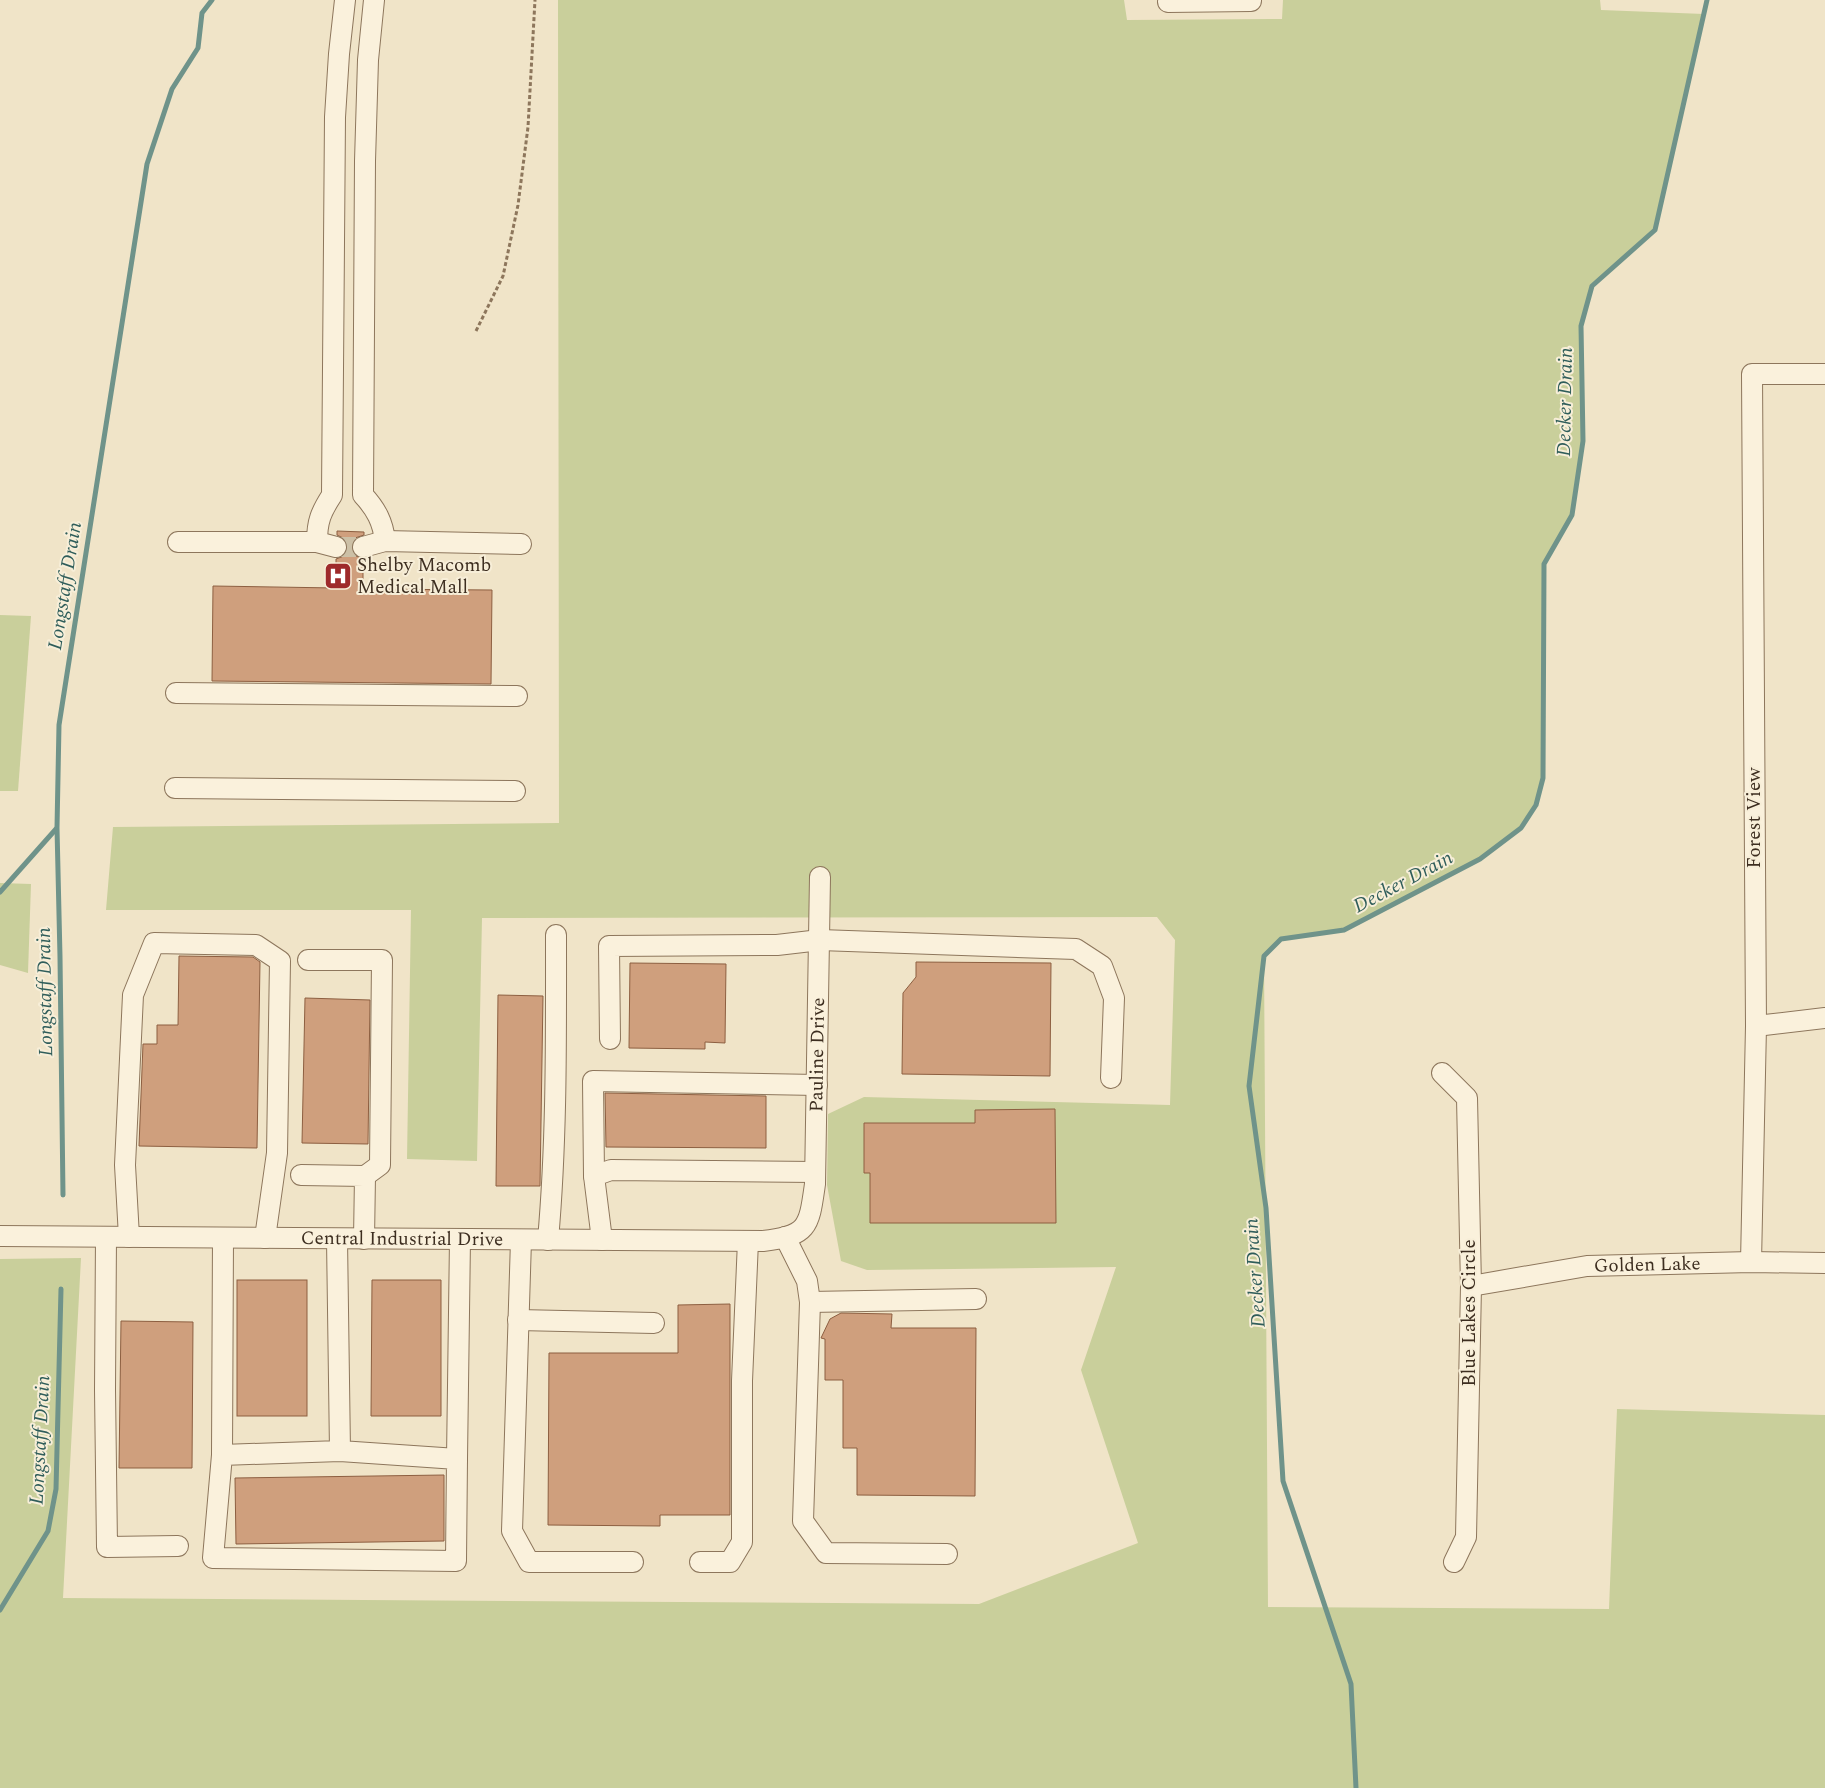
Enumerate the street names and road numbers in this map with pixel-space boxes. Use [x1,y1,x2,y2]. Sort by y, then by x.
street label: Forest View [1740,767,1769,869]
street label: Pauline Drive [802,997,833,1112]
street label: Central Industrial Drive [301,1223,503,1254]
street label: Blue Lakes Circle [1455,1239,1484,1387]
street label: Golden Lake [1594,1249,1701,1280]

